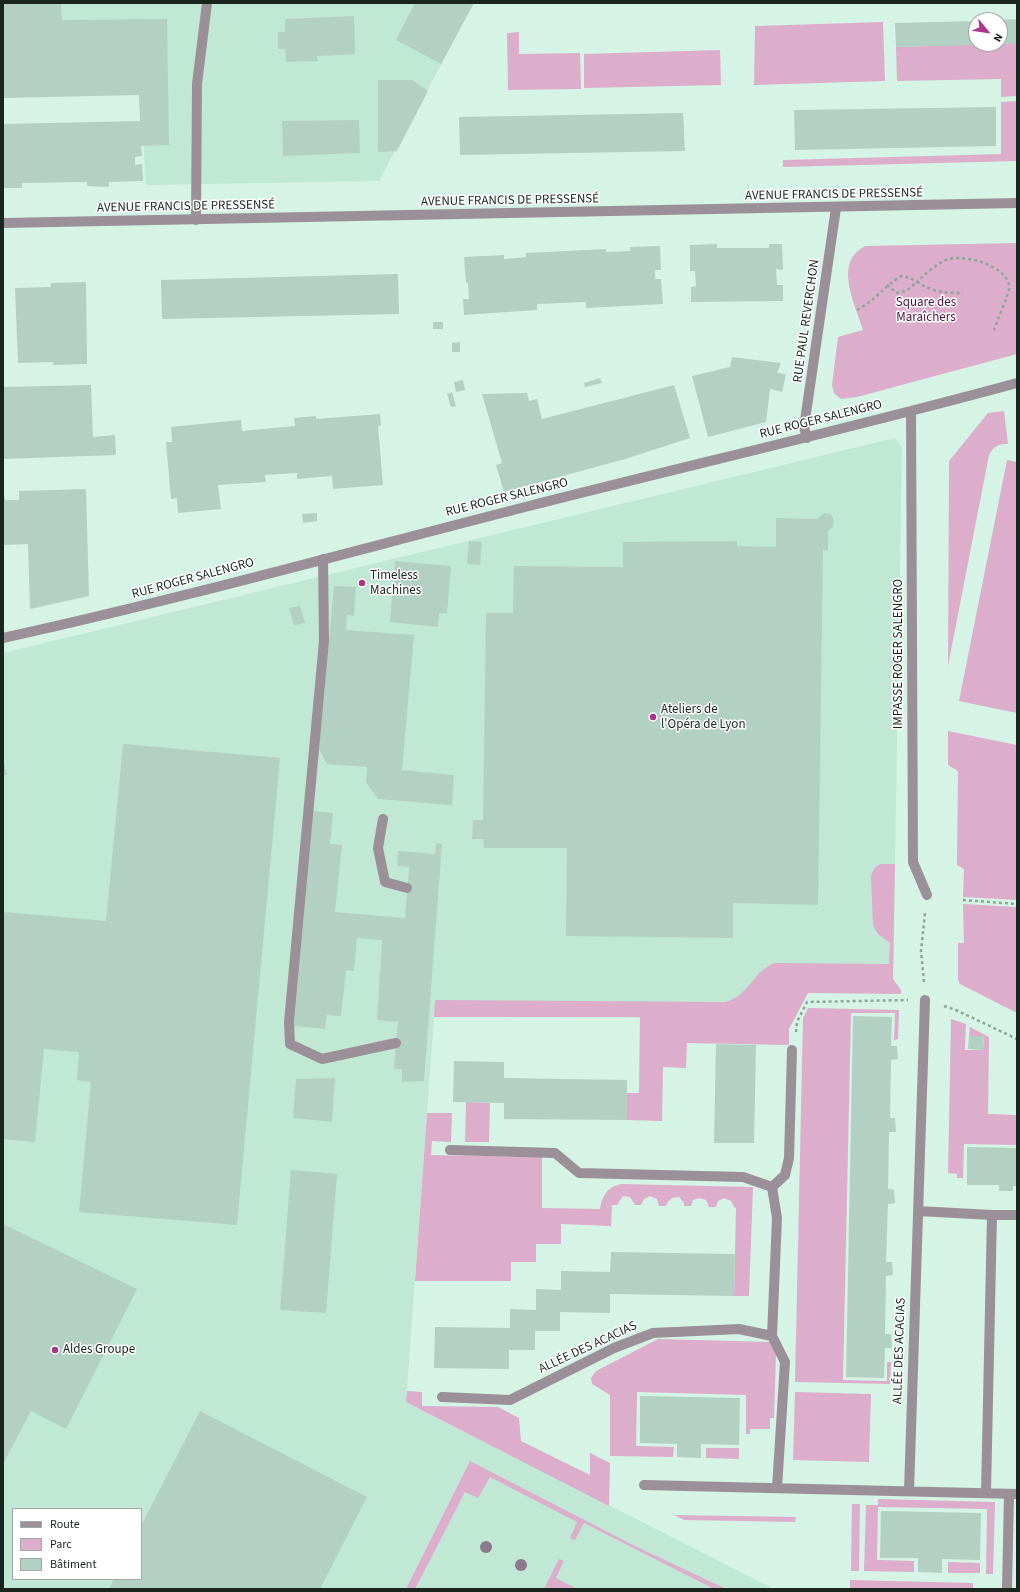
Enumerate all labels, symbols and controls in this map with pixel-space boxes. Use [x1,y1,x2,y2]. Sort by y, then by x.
north arrow [968,12,1008,52]
text: N [990,31,1006,44]
street label: AVENUE FRANCIS DE PRESSENSÉ [745,186,923,204]
street label: AVENUE FRANCIS DE PRESSENSÉ [421,192,599,210]
street label: AVENUE FRANCIS DE PRESSENSÉ [97,198,275,216]
street label: RUE PAUL REVERCHON [791,258,823,384]
park label: Square des Maraîchers [896,295,956,326]
street label: RUE ROGER SALENGRO [758,397,884,443]
street label: RUE ROGER SALENGRO [444,475,570,521]
street label: RUE ROGER SALENGRO [130,555,256,603]
place label: Timeless Machines [370,568,421,599]
marker: Timeless Machines [357,578,367,588]
street label: IMPASSE ROGER SALENGRO [891,579,907,729]
place label: Ateliers de l'Opéra de Lyon [661,702,745,733]
marker: Ateliers de l'Opéra de Lyon [648,712,658,722]
street label: ALLÉE DES ACACIAS [890,1298,910,1404]
street label: ALLÉE DES ACACIAS [536,1318,640,1378]
place label: Aldes Groupe [63,1342,135,1358]
marker: Aldes Groupe [50,1345,60,1355]
legend [12,1508,142,1580]
text: Route [50,1516,80,1533]
text: Parc [50,1536,72,1553]
text: Bâtiment [50,1556,96,1573]

